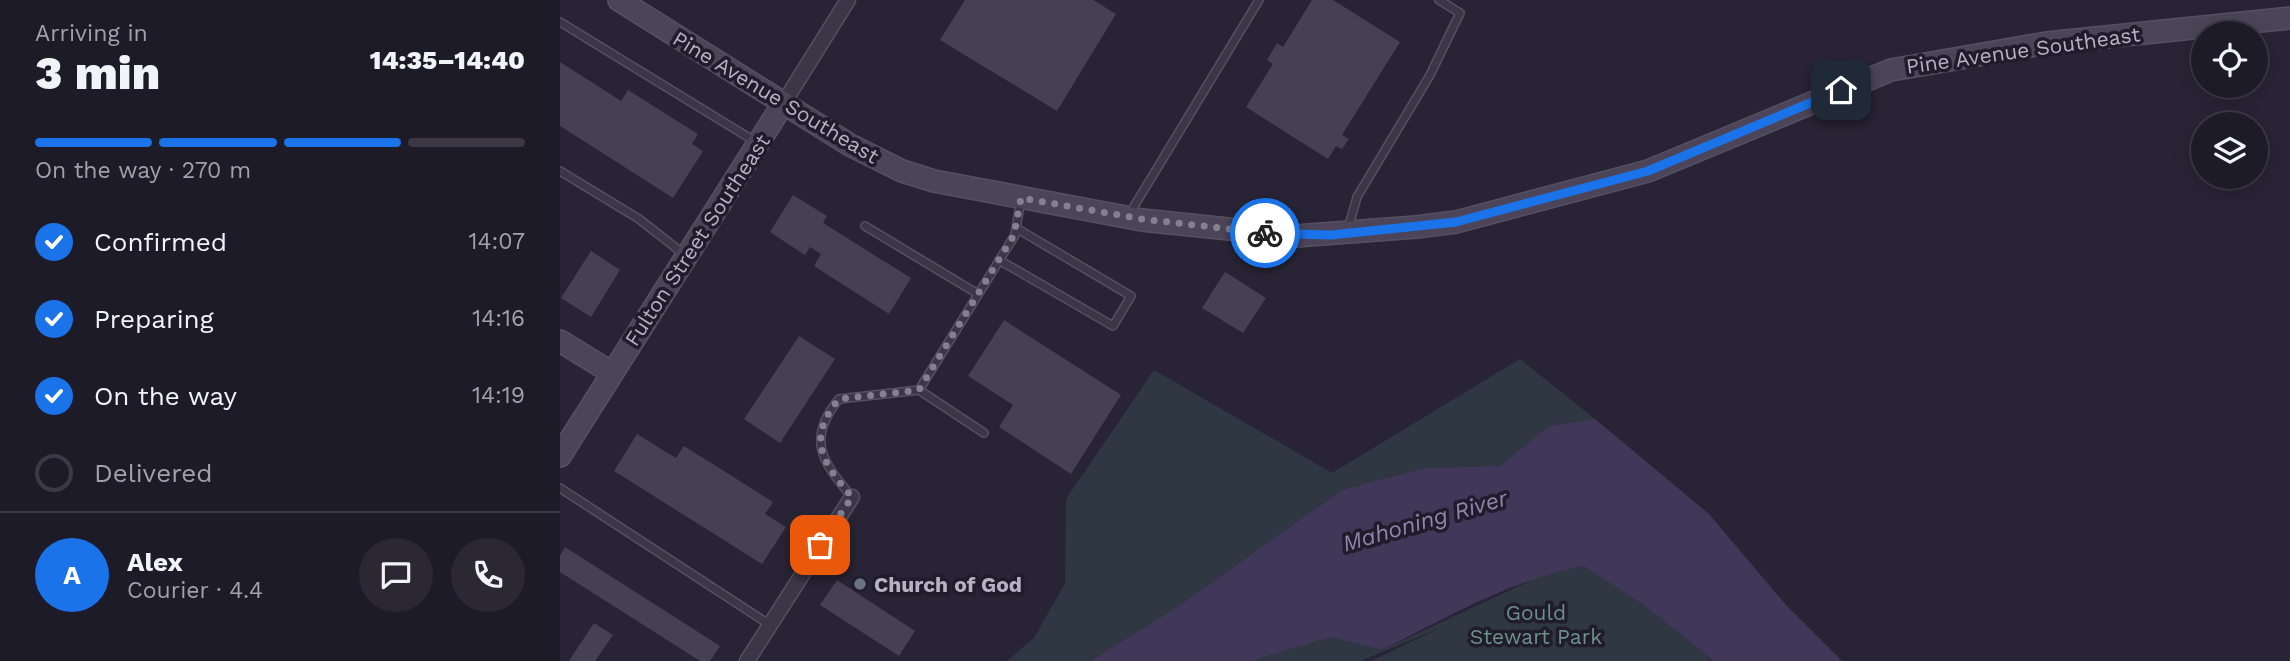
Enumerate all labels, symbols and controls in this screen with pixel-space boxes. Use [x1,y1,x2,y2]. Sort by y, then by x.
text: Arriving in [35,20,148,47]
street label: Pine Avenue Southeast [1904,21,2142,79]
map controls [2191,21,2268,189]
button: locate [2191,21,2268,98]
street label: Pine Avenue Southeast [668,26,884,169]
text: 14:35–14:40 [370,45,525,75]
text: 3 min [35,46,160,100]
pin [1811,60,1871,120]
icon: home [1822,71,1860,109]
button: layers [2191,112,2268,189]
street label: Fulton Street Southeast [619,129,775,351]
text: On the way · 270 m [35,157,251,184]
courier [1230,198,1300,268]
icon: bike [1246,214,1284,252]
icon: check [35,223,73,261]
text: Confirmed [94,227,227,257]
text: 14:07 [468,228,525,255]
icon: check [35,300,73,338]
text: Preparing [94,304,214,334]
text: 14:16 [472,305,525,332]
icon: check [35,377,73,415]
text: On the way [94,381,237,411]
text: 14:19 [472,382,525,409]
text: Delivered [94,458,213,488]
water label: Mahoning River [1339,484,1512,557]
pin [790,515,850,575]
icon: bag [801,526,839,564]
button: chat [359,538,433,612]
button: phone [451,538,525,612]
text: Alex [127,547,183,577]
text: A [63,560,81,590]
place label: Church of God [874,572,1022,597]
marker: Church of God [852,576,868,592]
text: Courier · 4.4 [127,577,263,604]
park label: Gould Stewart Park [1470,600,1602,649]

